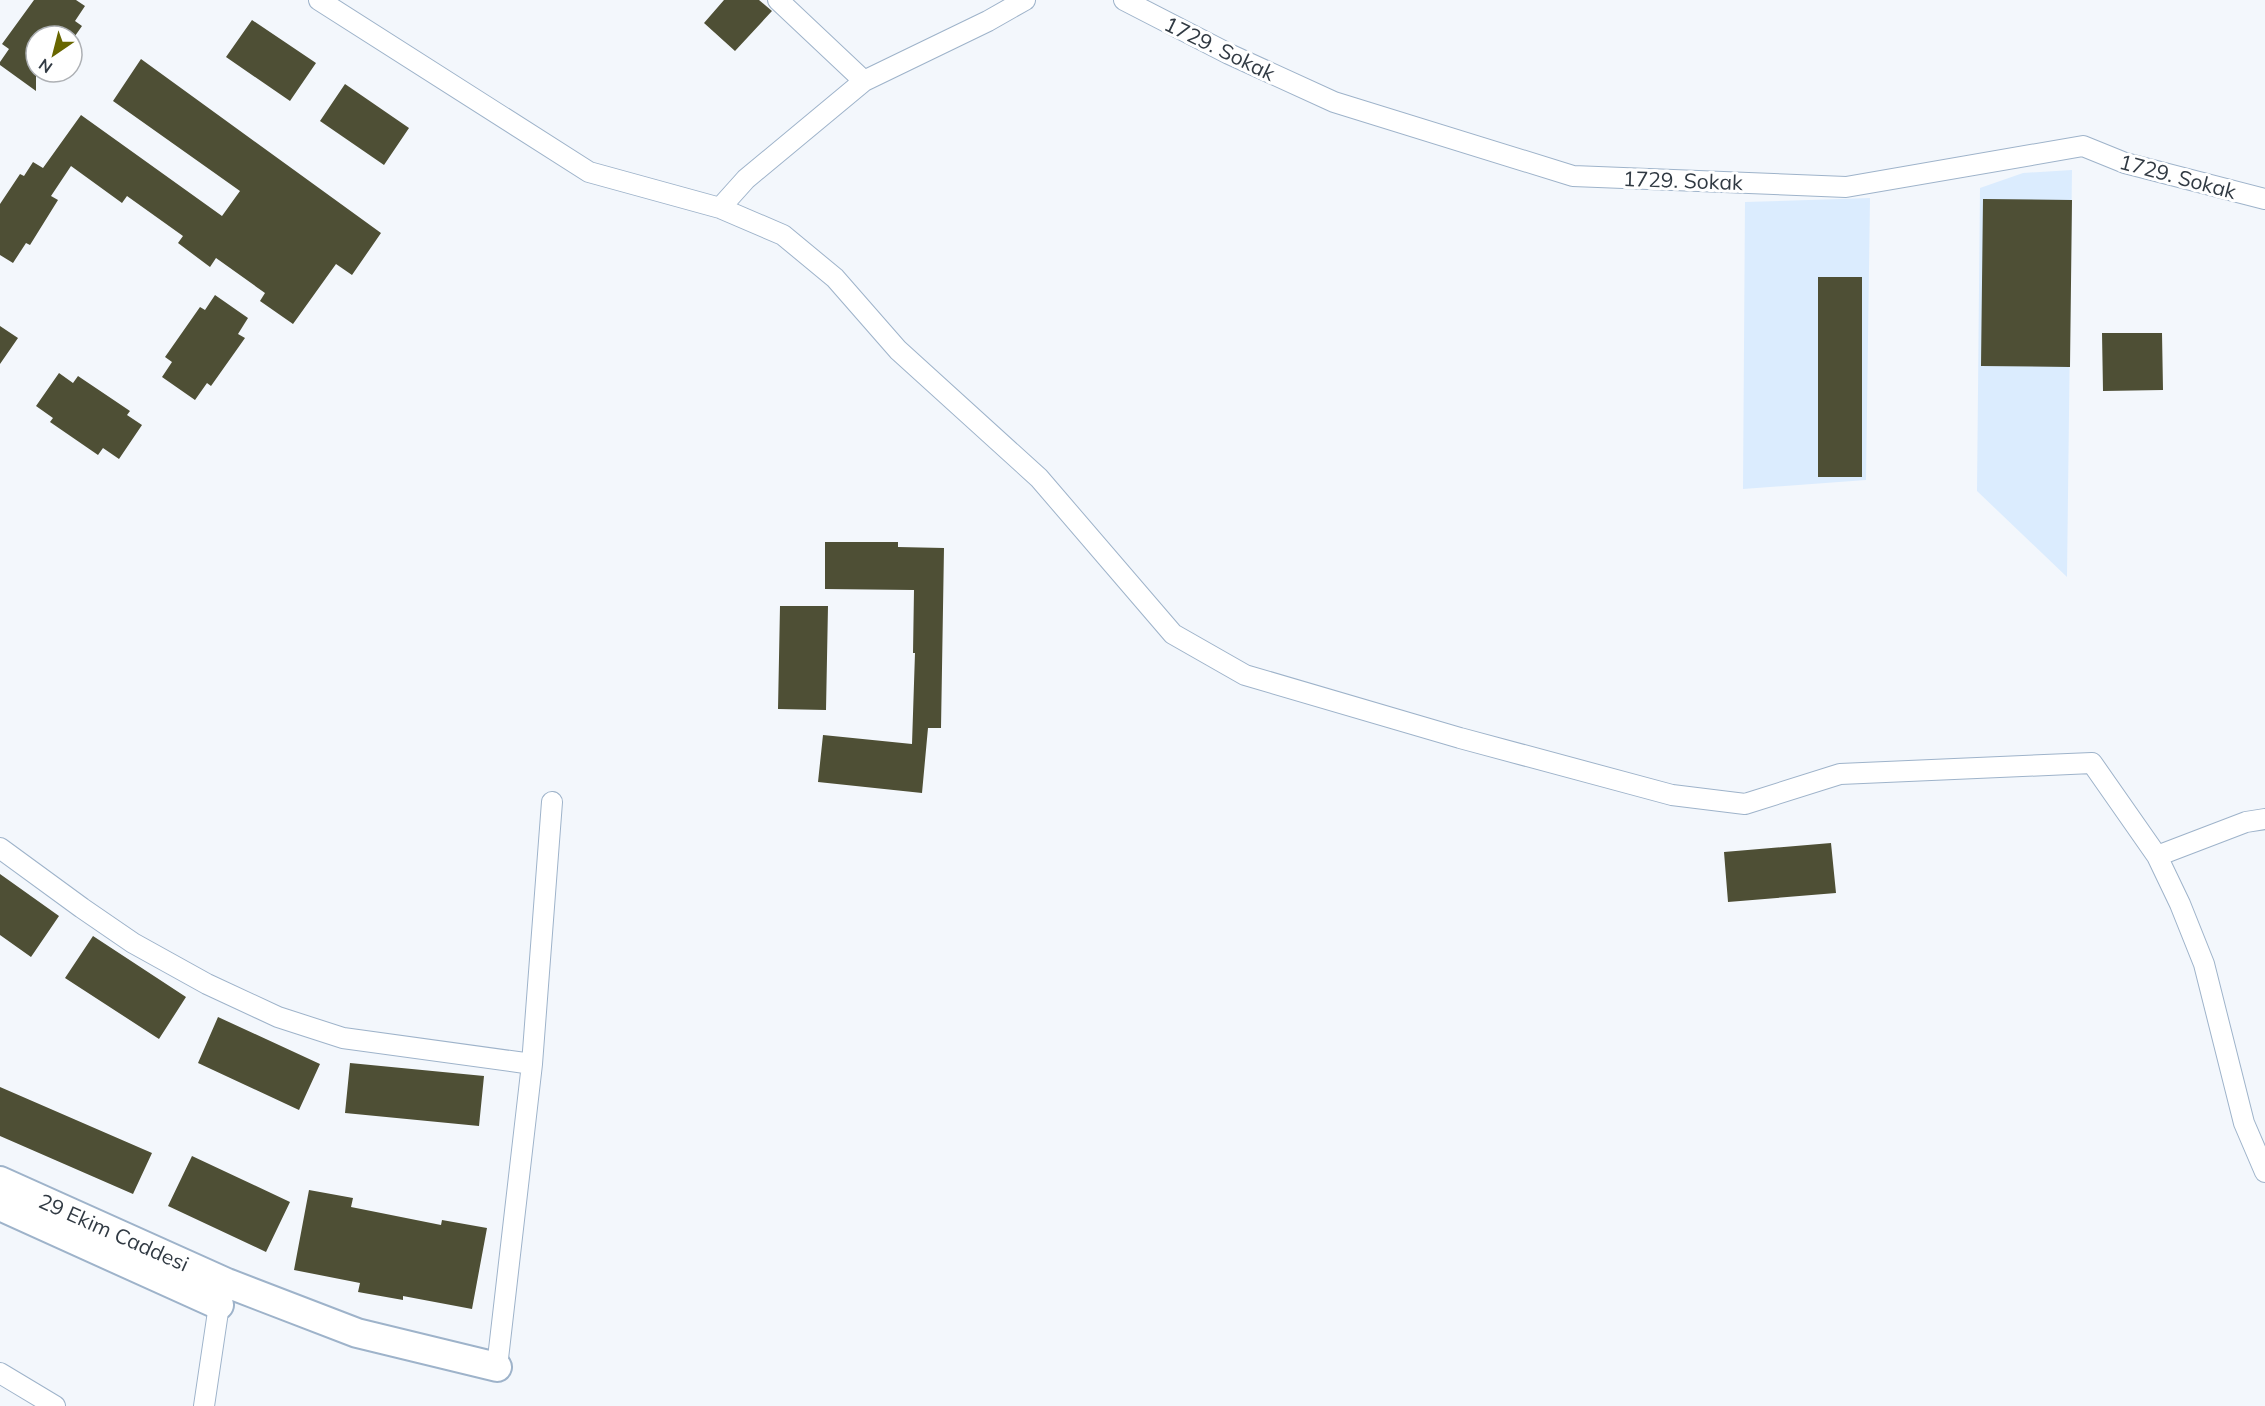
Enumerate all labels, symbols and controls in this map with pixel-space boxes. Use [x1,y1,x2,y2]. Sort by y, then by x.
street label: 1729. Sokak [1160,10,1280,86]
north arrow [24,24,84,84]
text: N [35,55,56,78]
street label: 1729. Sokak [2117,148,2239,204]
street label: 1729. Sokak [1623,165,1744,195]
street label: 29 Ekim Caddesi [35,1187,193,1277]

